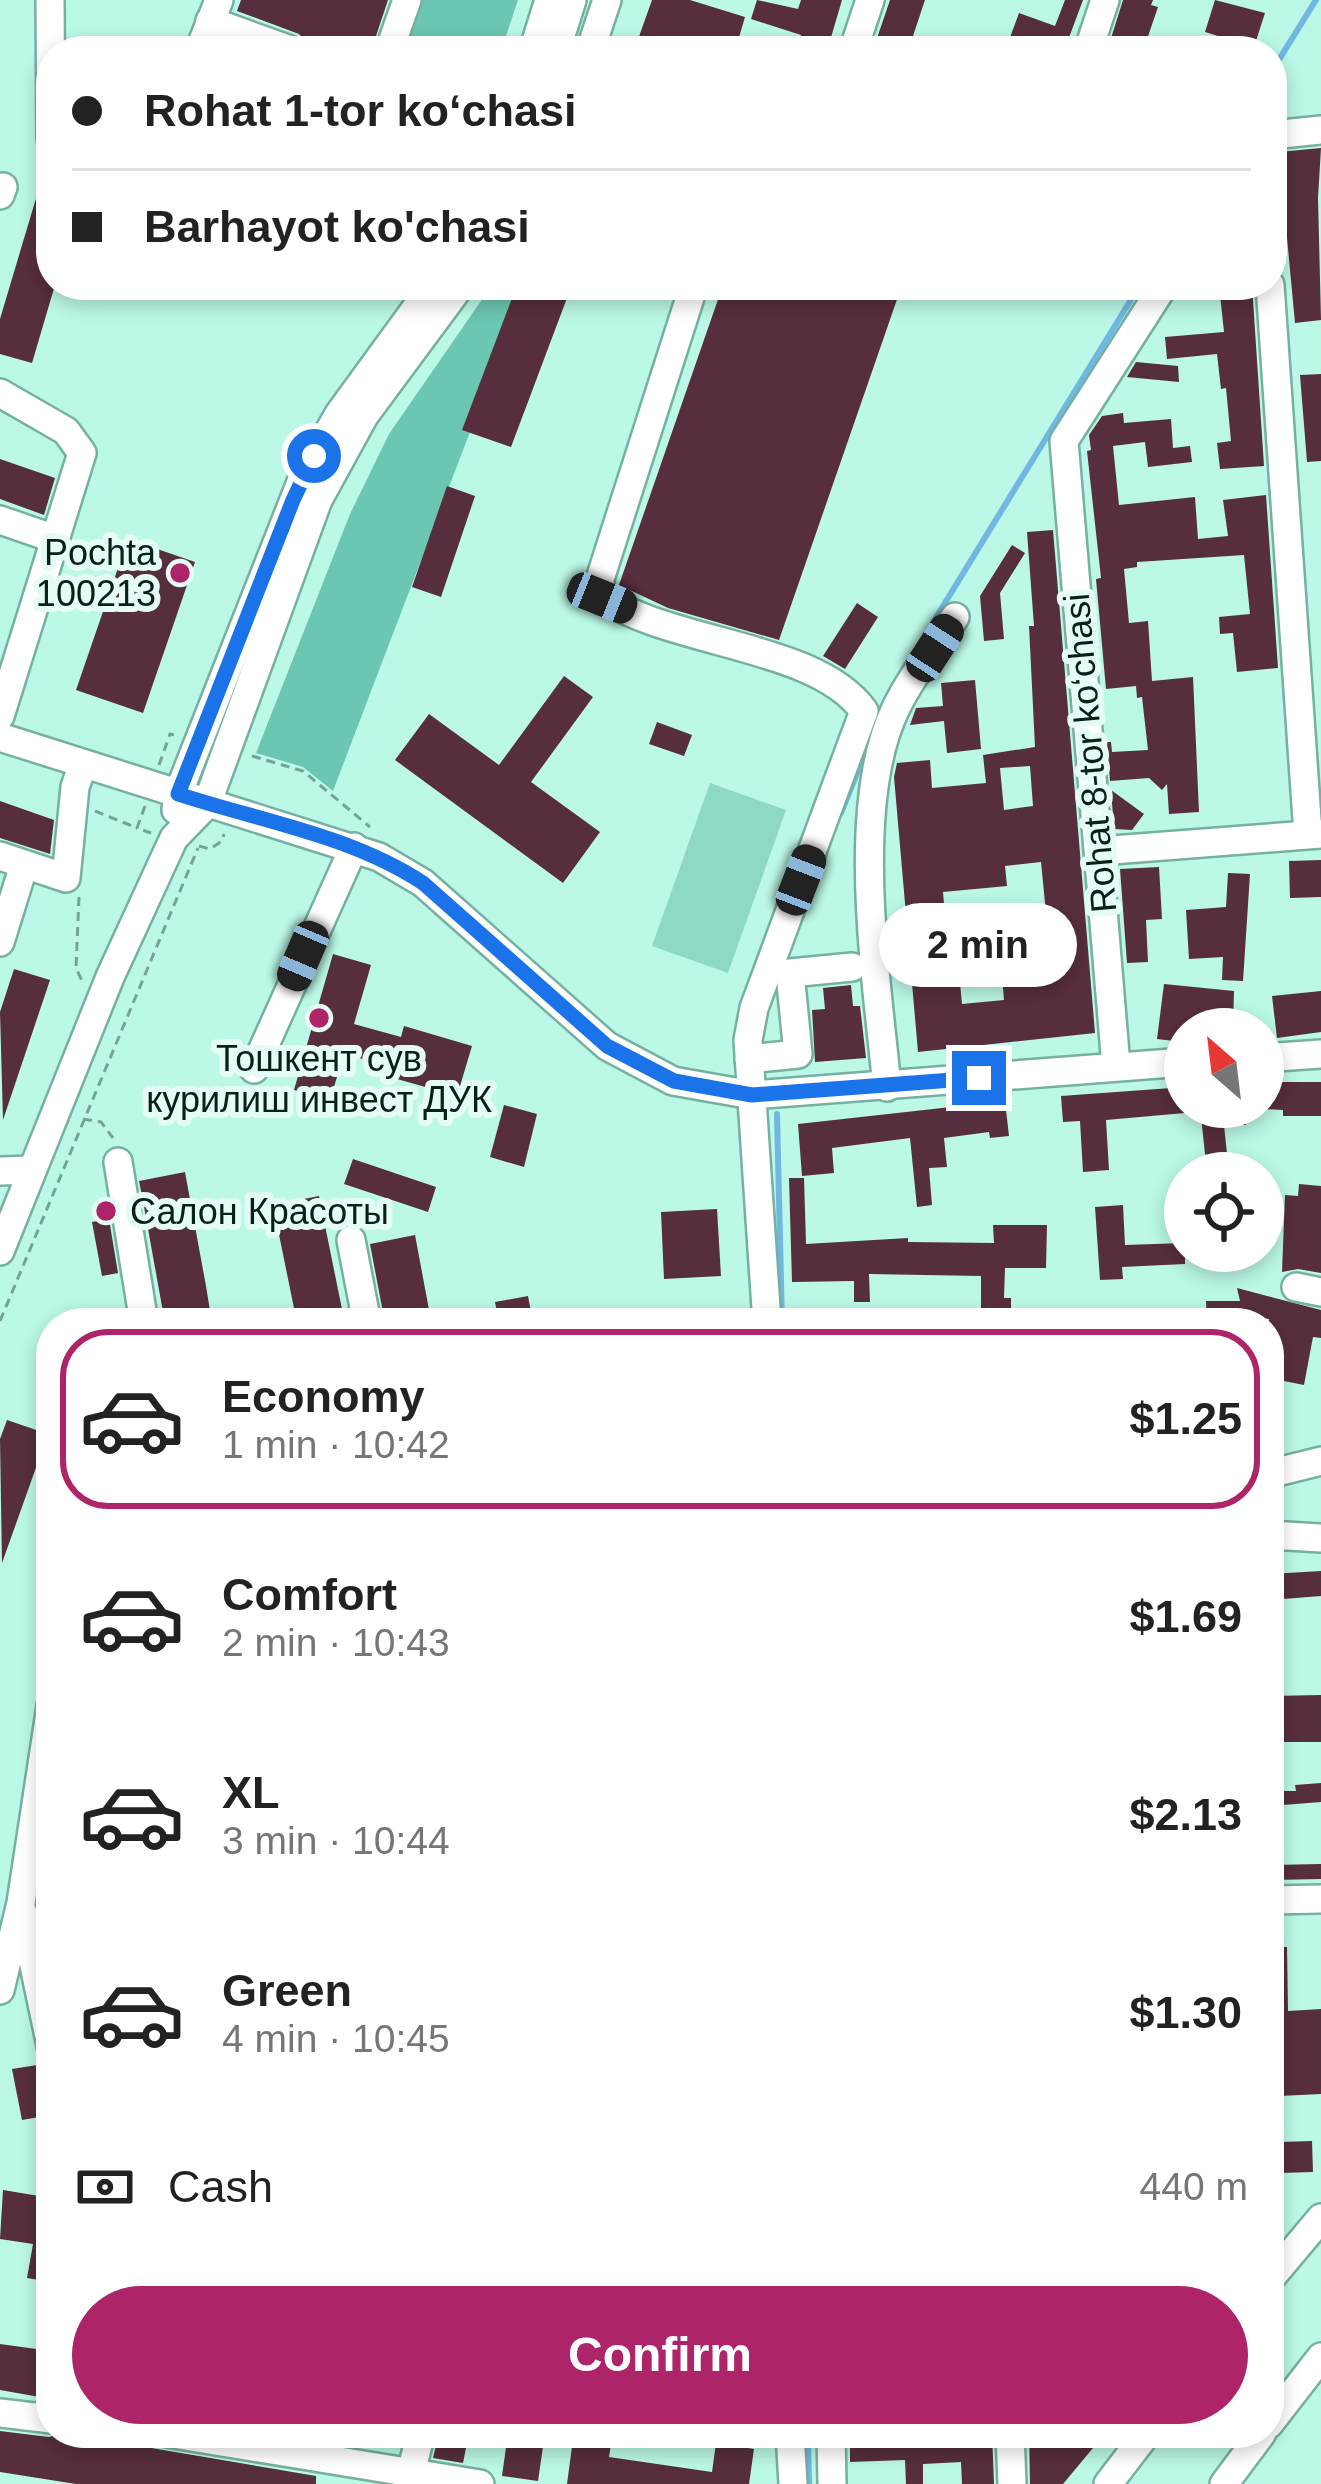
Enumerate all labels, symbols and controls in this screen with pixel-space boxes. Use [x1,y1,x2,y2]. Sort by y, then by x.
text: Rohat 1-tor koʻchasi [144,85,577,136]
text: Barhayot ko'chasi [144,201,530,252]
route start [287,429,341,483]
place label: Pochta 100213 [36,532,157,614]
marker: Pochta 100213 [167,560,193,586]
car [562,568,642,628]
street label: Rohat 8-tor ko‘chasi [1056,592,1124,914]
car [900,608,970,688]
car [771,840,831,920]
callout: 2 min [880,904,1078,988]
car [272,916,334,996]
text: 2 min [927,923,1029,966]
marker: Тошкент сув курилиш инвест ДУК [306,1005,332,1031]
north arrow [1164,1008,1284,1128]
map controls [1164,1008,1284,1272]
place label: Тошкент сув курилиш инвест ДУК [146,1038,492,1120]
route end [952,1051,1006,1105]
button: locate [1164,1152,1284,1272]
place label: Салон Красоты [130,1191,389,1232]
marker: Салон Красоты [93,1198,119,1224]
icon: car [78,1365,186,1473]
text: Economy [222,1371,425,1422]
text: $1.25 [1129,1393,1242,1444]
text: 1 min · 10:42 [222,1423,450,1466]
icon: car [78,1563,186,1671]
text: Comfort [222,1569,397,1620]
text: $1.69 [1129,1591,1242,1642]
text: 2 min · 10:43 [222,1621,450,1664]
icon: car [78,1761,186,1869]
text: XL [222,1767,280,1818]
text: $2.13 [1129,1789,1242,1840]
text: 3 min · 10:44 [222,1819,450,1862]
icon: car [78,1959,186,2067]
text: Green [222,1965,352,2016]
text: $1.30 [1129,1987,1242,2038]
text: 4 min · 10:45 [222,2017,450,2060]
icon: cash [72,2154,138,2220]
text: Cash [168,2161,273,2212]
text: 440 m [1140,2165,1248,2208]
button: Confirm [72,2286,1248,2424]

